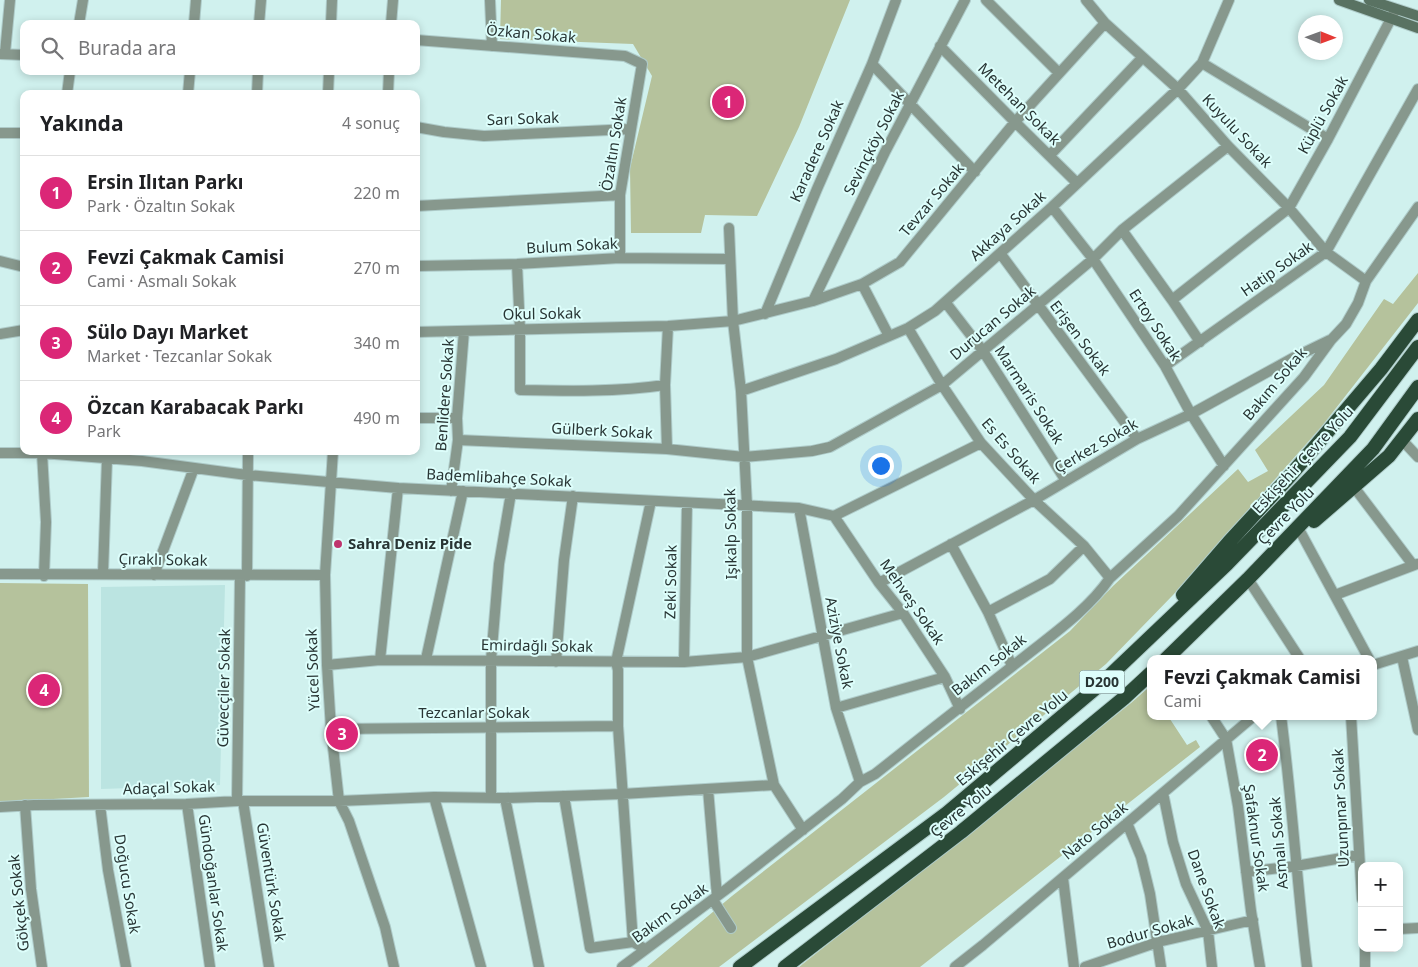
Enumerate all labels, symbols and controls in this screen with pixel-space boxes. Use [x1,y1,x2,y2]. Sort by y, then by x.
north arrow [1298,15,1343,60]
street label: Özkan Sokak [485,19,577,47]
search box [20,20,420,75]
icon: search [38,34,66,62]
text: Burada ara [78,35,176,61]
street label: Metehan Sokak [974,58,1065,149]
street label: Küplü Sokak [1292,72,1352,157]
pin: 1 [712,83,744,121]
street label: Sevinçköy Sokak [838,87,908,198]
street label: Kuyulu Sokak [1198,89,1277,172]
street label: Özaltın Sokak [596,95,630,192]
street label: Karadere Sokak [785,96,848,205]
street label: Sarı Sokak [486,107,559,129]
text: Yakında [40,109,123,137]
text: 4 sonuç [342,112,400,134]
street label: Tevzar Sokak [895,158,968,240]
text: Ersin Ilıtan Parkı [87,169,243,195]
text: 1 [51,182,61,204]
text: 220 m [353,182,400,204]
street label: Akkaya Sokak [965,186,1050,265]
text: Park · Özaltın Sokak [87,195,235,217]
street label: Bulum Sokak [526,233,618,257]
street label: Hatip Sokak [1236,236,1316,300]
text: Fevzi Çakmak Camisi [87,244,284,270]
text: 2 [51,257,61,279]
text: 270 m [353,257,400,279]
text: Cami · Asmalı Sokak [87,270,237,292]
street label: Durucan Sokak [945,280,1039,364]
street label: Ertoy Sokak [1125,285,1187,364]
street label: Erişen Sokak [1046,296,1116,379]
street label: Okul Sokak [503,302,581,324]
text: Sülo Dayı Market [87,319,248,345]
text: 3 [51,332,61,354]
text: 340 m [353,332,400,354]
street label: Benlidere Sokak [430,338,458,452]
street label: Marmaris Sokak [991,341,1069,448]
street label: Bakım Sokak [1238,343,1311,424]
text: Market · Tezcanlar Sokak [87,345,272,367]
text: Özcan Karabacak Parkı [87,394,304,420]
street label: Eskişehir Çevre Yolu [1249,403,1357,517]
text: 4 [51,407,61,429]
text: 490 m [353,407,400,429]
street label: Es Es Sokak [978,413,1046,487]
street label: Çerkez Sokak [1050,413,1141,477]
street label: Gülberk Sokak [551,417,653,443]
text: Park [87,420,121,442]
your location [868,453,894,479]
street label: Bademlibahçe Sokak [426,463,572,491]
street label: Çevre Yolu [1254,483,1318,549]
street label: Işıkalp Sokak [719,488,741,580]
place label: Sahra Deniz Pide [348,533,472,553]
marker: Sahra Deniz Pide [332,538,344,550]
street label: Zeki Sokak [659,545,681,619]
street label: Çıraklı Sokak [118,548,208,570]
street label: Mehveş Sokak [876,555,950,648]
street label: Aziziye Sokak [821,595,859,690]
street label: Güvecçiler Sokak [212,628,234,748]
street label: Yücel Sokak [301,628,323,712]
street label: Bakım Sokak [947,629,1030,700]
street label: Emirdağlı Sokak [481,634,593,656]
popup [1147,655,1377,720]
text: Fevzi Çakmak Camisi [1163,664,1361,690]
road number: D200 [1080,670,1124,694]
pin: 4 [28,671,60,709]
street label: Eskişehir Çevre Yolu [951,685,1071,790]
text: Cami [1163,690,1202,712]
street label: Tezcanlar Sokak [418,702,530,722]
pin: 3 [326,715,358,753]
pin: 2 [1246,736,1278,774]
street label: Uzunpınar Sokak [1327,748,1353,868]
street label: Adaçal Sokak [122,775,215,799]
street label: Çevre Yolu [926,779,995,841]
street label: Şafaknur Sokak [1240,783,1274,893]
street label: Asmalı Sokak [1264,796,1292,890]
street label: Nato Sokak [1057,797,1131,864]
street label: Gündoğanlar Sokak [194,813,234,953]
street label: Güventürk Sokak [253,821,291,943]
street label: Doğucu Sokak [110,833,146,935]
street label: Dane Sokak [1183,846,1230,931]
street label: Gökçek Sokak [3,854,33,953]
map controls [1358,862,1403,952]
button: + [1358,862,1403,907]
street label: Bakım Sokak [627,878,712,947]
button: − [1358,907,1403,952]
street label: Bodur Sokak [1104,909,1195,953]

